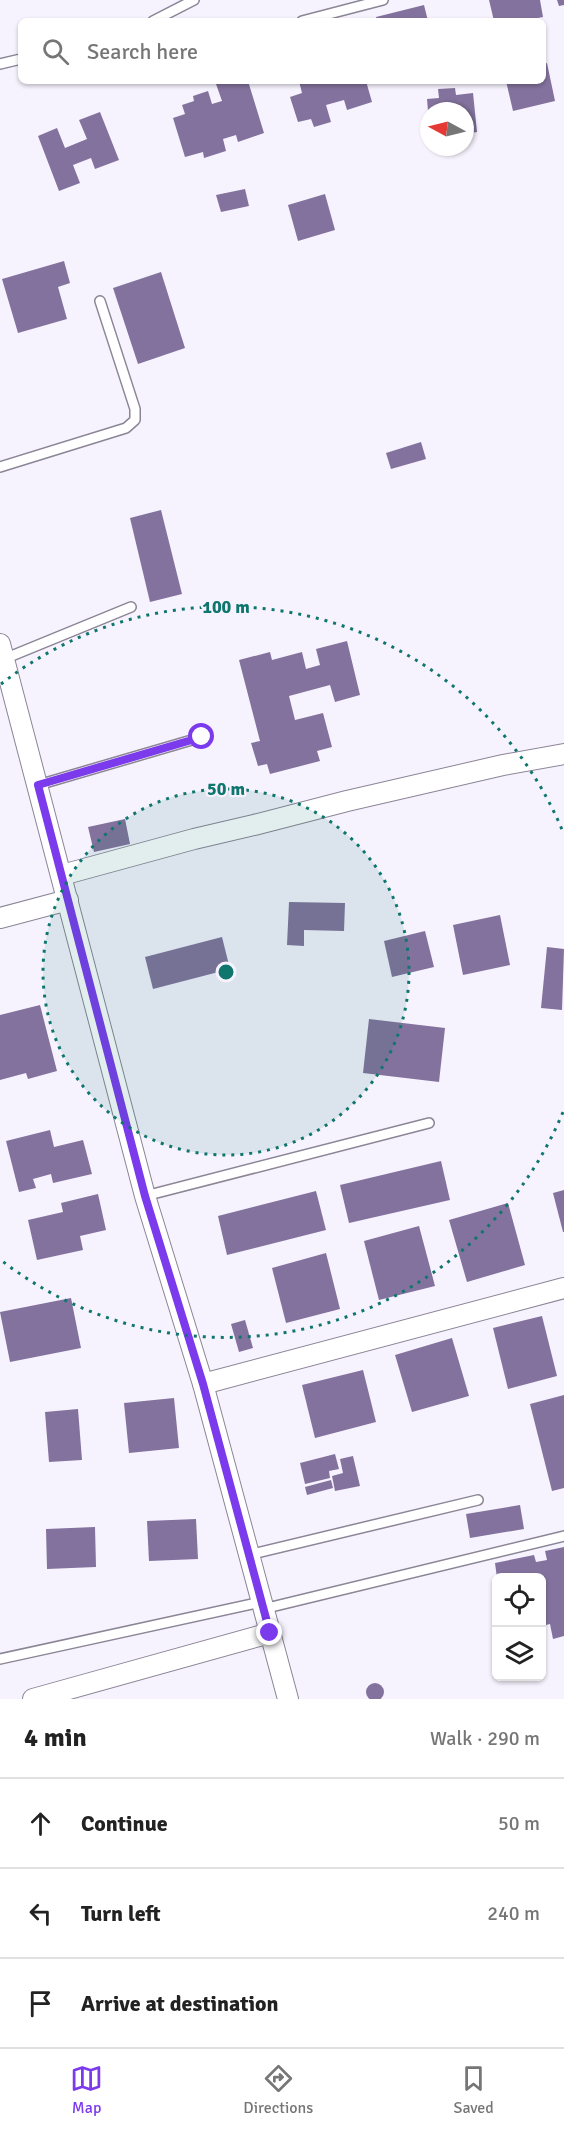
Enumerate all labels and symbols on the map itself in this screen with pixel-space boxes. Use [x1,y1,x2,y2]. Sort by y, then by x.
north arrow [420,102,474,156]
text: 100 m [202,596,250,618]
route start [188,723,214,749]
text: 50 m [207,778,245,800]
centre of rings [216,962,236,982]
route end [256,1619,282,1645]

